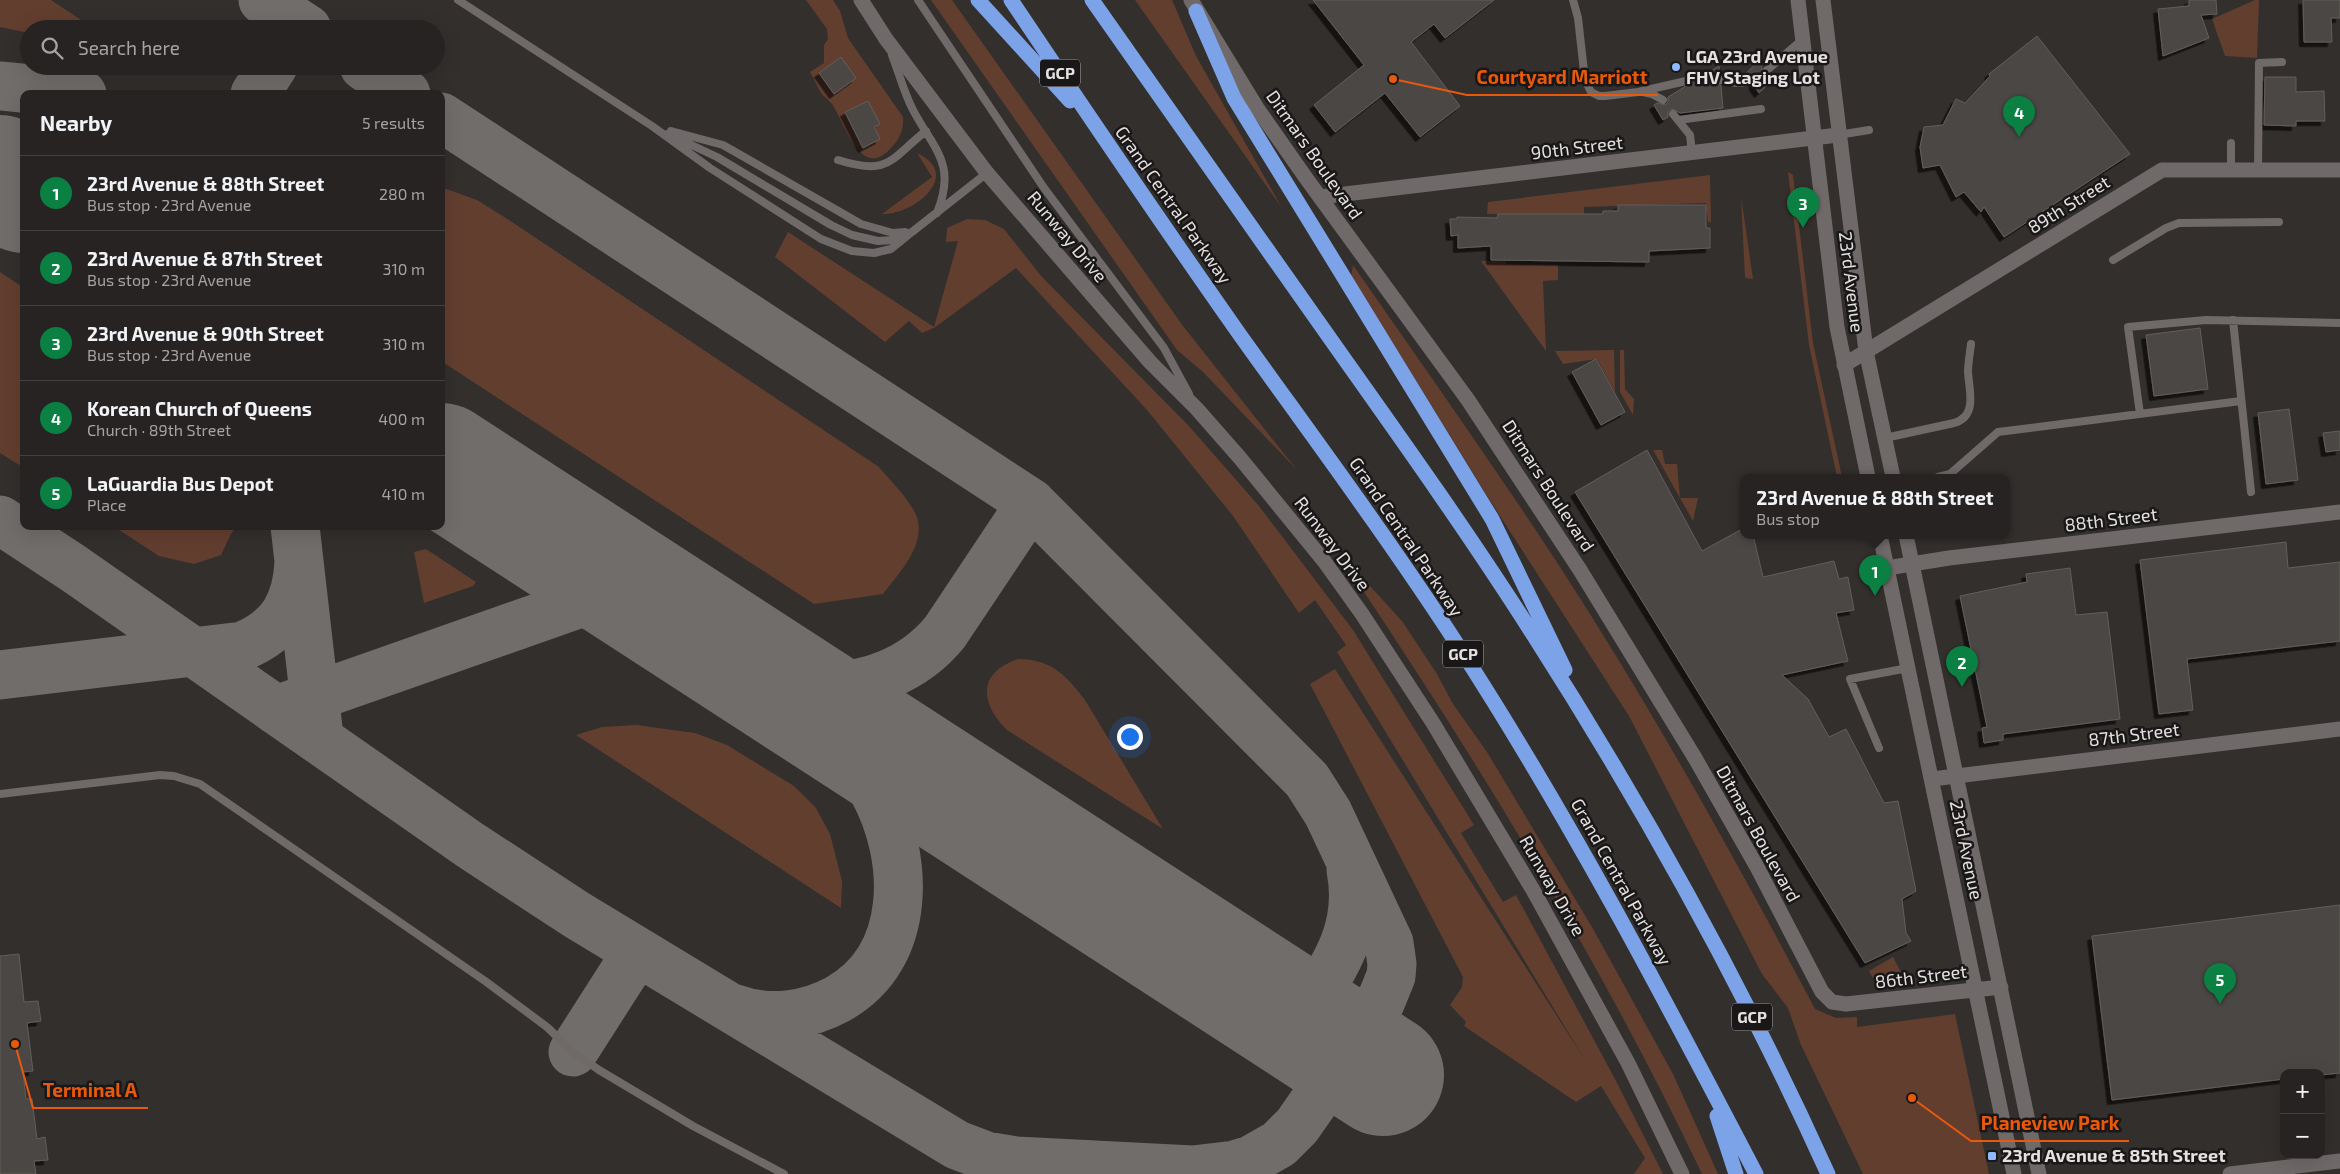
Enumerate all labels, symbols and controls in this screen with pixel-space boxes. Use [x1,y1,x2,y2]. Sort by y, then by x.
search box [20,20,445,75]
icon: search [38,34,66,62]
text: Search here [78,36,180,59]
place label: LGA 23rd Avenue FHV Staging Lot [1686,45,1828,88]
road number: GCP [1040,59,1080,86]
callout: Courtyard Marriott [1467,61,1658,95]
marker: LGA 23rd Avenue FHV Staging Lot [1670,61,1682,73]
text: Courtyard Marriott [1477,65,1648,89]
street label: Ditmars Boulevard [1262,86,1368,223]
pin: 4 [2003,96,2035,137]
text: Nearby [40,110,112,135]
text: 5 results [362,113,425,132]
street label: Grand Central Parkway [1111,121,1237,288]
street label: 90th Street [1530,130,1624,164]
street label: 89th Street [2023,170,2114,238]
text: 23rd Avenue & 88th Street [87,172,324,195]
text: 1 [53,184,59,203]
text: 280 m [379,184,425,203]
street label: Runway Drive [1023,186,1112,286]
pin: 3 [1787,187,1819,228]
text: Bus stop · 23rd Avenue [87,195,251,214]
street label: 23rd Avenue [1835,230,1869,334]
text: 23rd Avenue & 87th Street [87,247,323,270]
text: 2 [51,259,61,278]
text: 310 m [383,259,425,278]
text: Bus stop · 23rd Avenue [87,270,251,289]
text: 23rd Avenue & 90th Street [87,322,324,345]
text: 3 [51,334,61,353]
text: 310 m [383,334,425,353]
text: Bus stop · 23rd Avenue [87,345,251,364]
text: Korean Church of Queens [87,397,312,420]
text: 4 [51,409,61,428]
text: 400 m [378,409,425,428]
street label: Ditmars Boulevard [1498,415,1600,555]
text: Church · 89th Street [87,420,231,439]
street label: Grand Central Parkway [1345,453,1469,621]
text: LaGuardia Bus Depot [87,472,274,495]
popup [1740,474,2010,539]
text: 5 [52,484,60,503]
text: 410 m [382,484,425,503]
text: 23rd Avenue & 88th Street [1756,486,1994,509]
street label: Runway Drive [1290,492,1375,595]
text: Place [87,495,126,514]
street label: 88th Street [2063,502,2159,536]
text: Bus stop [1756,509,1820,528]
pin: 1 [1859,555,1891,596]
road number: GCP [1443,641,1483,668]
pin: 2 [1946,646,1978,687]
street label: 87th Street [2087,717,2181,751]
your location [1117,724,1143,750]
street label: Ditmars Boulevard [1712,761,1805,906]
street label: Grand Central Parkway [1567,794,1677,969]
street label: 23rd Avenue [1946,798,1988,902]
street label: Runway Drive [1515,831,1590,940]
street label: 86th Street [1874,959,1968,993]
pin: 5 [2204,963,2236,1004]
road number: GCP [1732,1004,1772,1030]
map controls [2280,1069,2325,1159]
button: + [2280,1069,2325,1114]
callout: Terminal A [33,1074,148,1108]
text: Terminal A [43,1078,138,1101]
callout: Planeview Park [1971,1107,2129,1141]
text: Planeview Park [1981,1111,2120,1134]
button: − [2280,1114,2325,1159]
place label: 23rd Avenue & 85th Street [2002,1144,2226,1166]
marker: 23rd Avenue & 85th Street [1986,1150,1998,1162]

